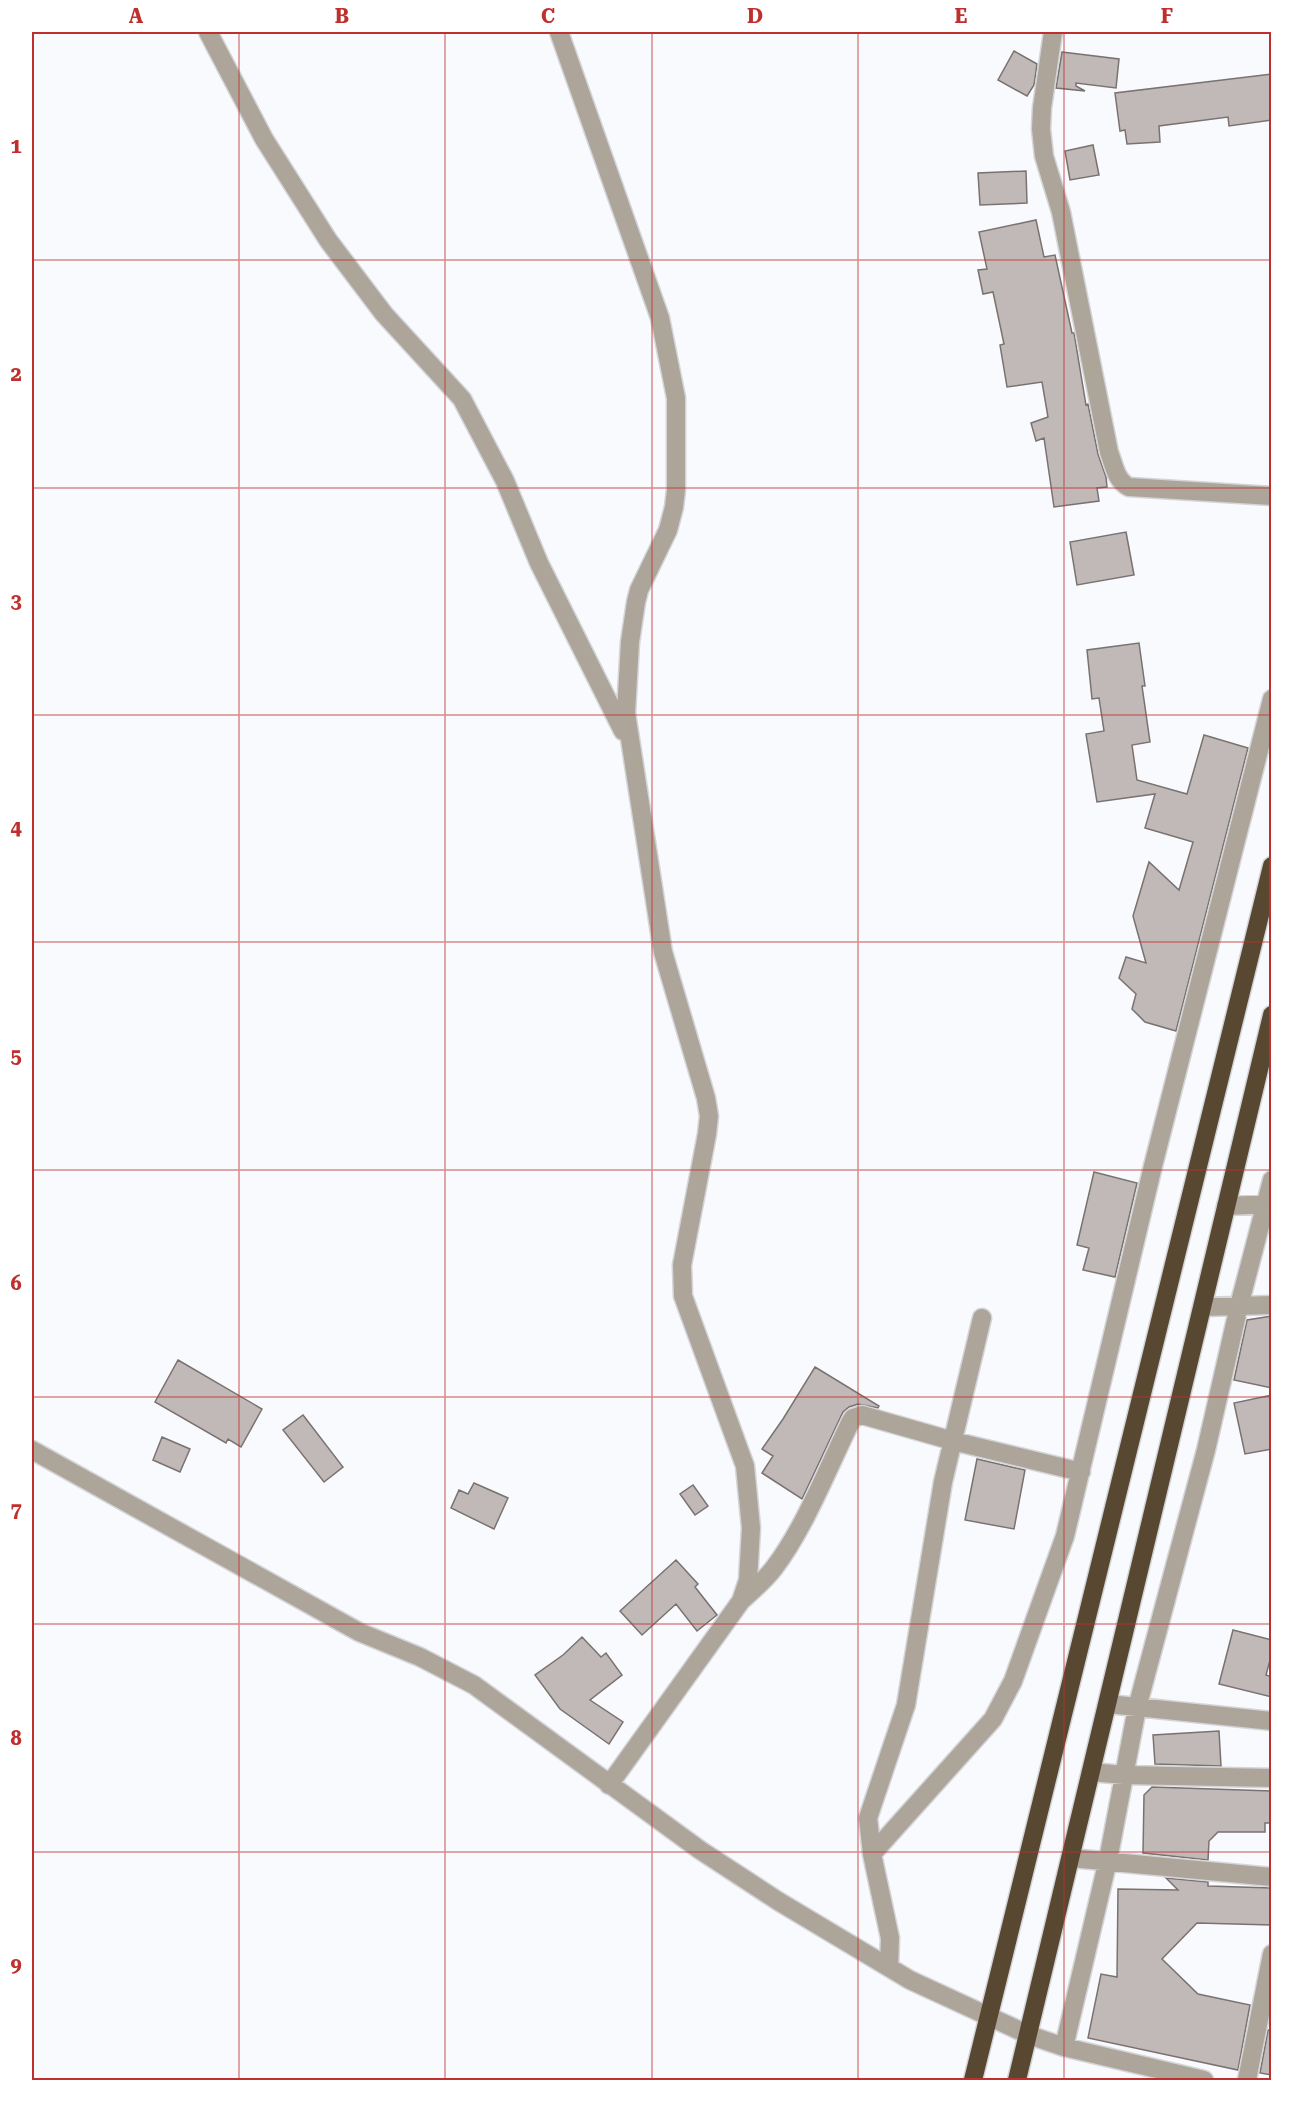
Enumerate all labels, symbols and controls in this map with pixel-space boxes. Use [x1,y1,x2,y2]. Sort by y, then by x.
text: A [129,4,144,28]
text: B [335,4,349,28]
text: C [541,4,555,28]
text: D [747,4,763,28]
text: E [955,4,968,28]
text: F [1161,4,1173,28]
text: 1 [10,134,22,158]
text: 2 [10,362,22,386]
text: 3 [10,589,22,613]
text: 4 [10,816,22,840]
text: 5 [10,1044,22,1068]
text: 6 [10,1271,22,1295]
text: 7 [10,1498,22,1522]
text: 8 [10,1726,22,1750]
text: 9 [10,1953,22,1977]

